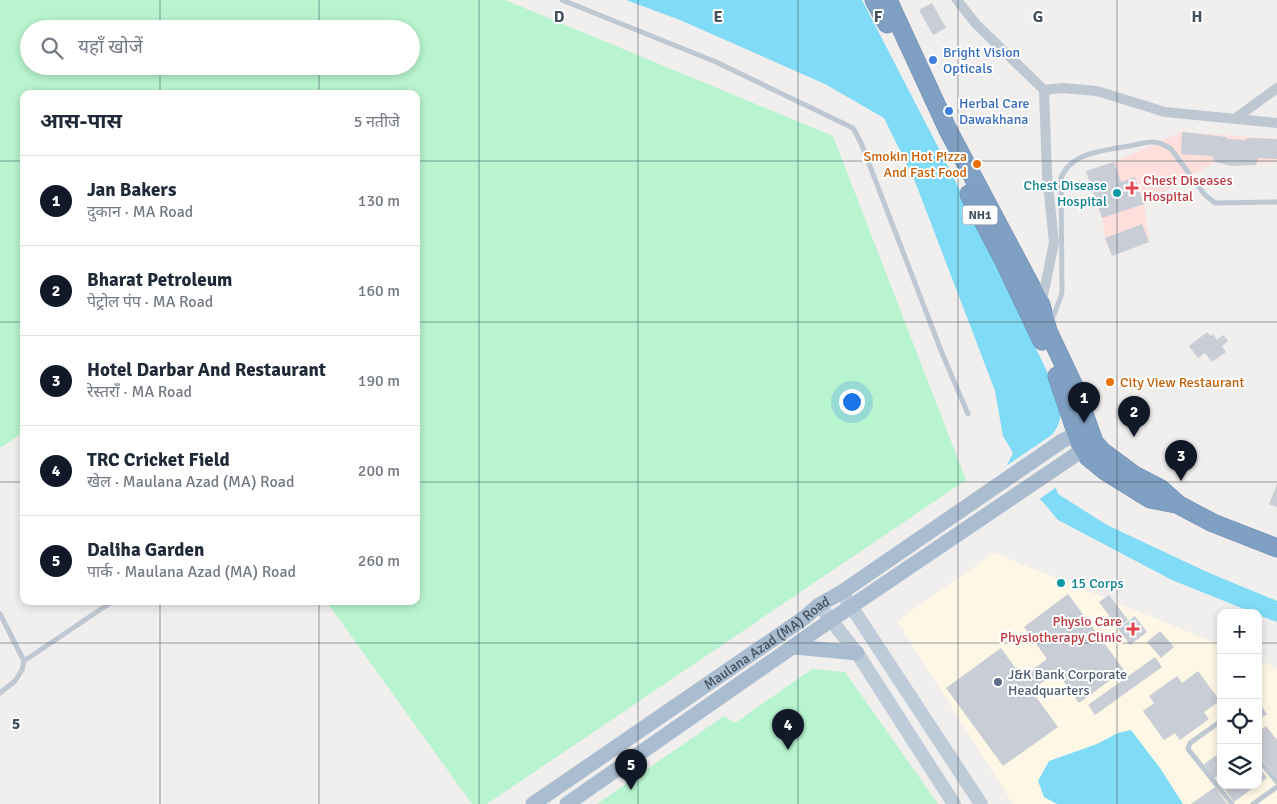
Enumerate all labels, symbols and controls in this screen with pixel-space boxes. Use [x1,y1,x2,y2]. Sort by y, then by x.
text: D [554,7,565,27]
text: E [713,7,723,27]
text: F [874,7,883,27]
text: G [1033,7,1043,27]
text: H [1192,7,1202,27]
search box [20,20,420,75]
icon: search [38,34,66,62]
text: यहाँ खोजें [78,35,143,59]
place label: Bright Vision Opticals [943,44,1020,77]
marker: Bright Vision Opticals [927,54,939,66]
place label: Herbal Care Dawakhana [959,95,1030,128]
marker: Herbal Care Dawakhana [943,105,955,117]
text: आस-पास [40,108,122,134]
text: 5 नतीजे [354,112,400,132]
place label: Smokin Hot Pizza And Fast Food [863,148,967,181]
marker: Smokin Hot Pizza And Fast Food [971,158,983,170]
place label: Chest Diseases Hospital [1143,172,1233,205]
place label: Chest Disease Hospital [1024,177,1107,210]
text: Jan Bakers [87,178,176,202]
marker: Chest Diseases Hospital [1125,181,1139,195]
marker: Chest Disease Hospital [1111,187,1123,199]
text: 1 [52,191,60,211]
text: 130 m [358,191,400,211]
text: दुकान · MA Road [87,202,193,222]
road number: NH1 [962,206,998,224]
text: Bharat Petroleum [87,268,232,292]
text: 2 [52,281,60,301]
text: 160 m [358,281,400,301]
text: पेट्रोल पंप · MA Road [87,292,213,312]
text: Hotel Darbar And Restaurant [87,358,326,382]
text: 3 [52,371,60,391]
text: 190 m [358,371,400,391]
place label: City View Restaurant [1120,374,1244,391]
marker: City View Restaurant [1104,376,1116,388]
text: रेस्तराँ · MA Road [87,382,192,402]
pin: 1 [1068,382,1100,423]
your location [839,389,865,415]
pin: 2 [1118,396,1150,437]
pin: 3 [1165,440,1197,481]
text: TRC Cricket Field [87,448,230,472]
text: 4 [52,461,60,481]
text: 200 m [358,461,400,481]
text: खेल · Maulana Azad (MA) Road [87,472,294,492]
text: Daliha Garden [87,538,204,562]
text: 5 [52,551,60,571]
text: 260 m [358,551,400,571]
text: पार्क · Maulana Azad (MA) Road [87,562,296,582]
place label: 15 Corps [1071,575,1124,592]
marker: 15 Corps [1055,577,1067,589]
street label: Maulana Azad (MA) Road [701,593,833,693]
map controls [1217,609,1262,789]
button: + [1217,609,1262,654]
place label: Physio Care Physiotherapy Clinic [1000,613,1122,646]
marker: Physio Care Physiotherapy Clinic [1126,622,1140,636]
button: − [1217,654,1262,699]
place label: J&K Bank Corporate Headquarters [1008,666,1127,699]
marker: J&K Bank Corporate Headquarters [992,676,1004,688]
button: locate [1217,699,1262,744]
pin: 4 [772,709,804,750]
text: 5 [12,714,20,734]
button: layers [1217,744,1262,789]
pin: 5 [615,749,647,790]

